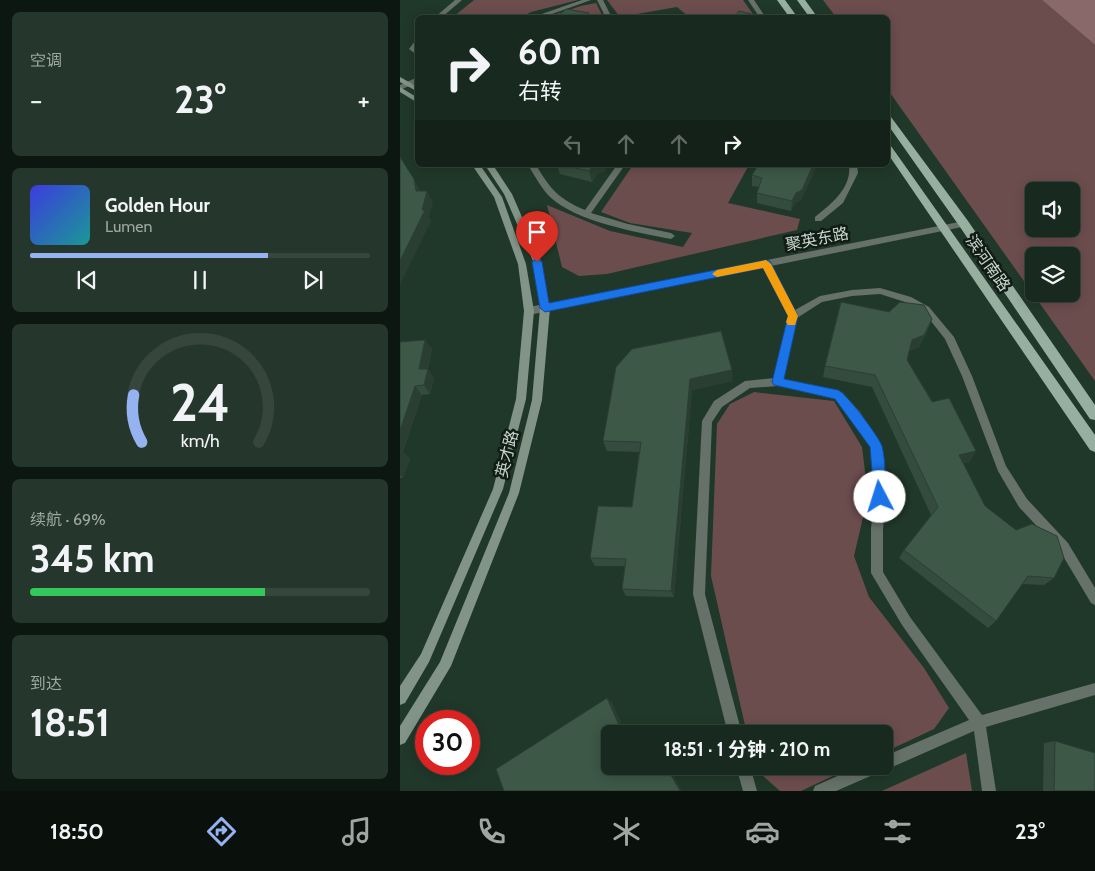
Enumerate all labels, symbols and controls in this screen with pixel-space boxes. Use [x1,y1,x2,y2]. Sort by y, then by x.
text: 60 m [518,30,601,73]
icon: right [435,35,500,100]
text: 空调 [30,51,62,70]
text: 23° [174,76,226,123]
text: 右转 [518,78,562,105]
text: − [30,83,42,117]
text: + [358,83,370,117]
icon: left [559,130,587,158]
icon: ahead [612,130,640,158]
icon: ahead [665,130,693,158]
icon: right [718,130,746,158]
map controls [1025,182,1080,302]
button: sound [1025,182,1080,237]
text: Golden Hour [105,194,210,217]
pin [516,211,558,262]
text: Lumen [105,217,152,236]
icon: arrive [523,218,551,246]
street label: 聚英东路 [784,224,850,254]
street label: 滨河南路 [962,231,1014,295]
button: layers [1025,247,1080,302]
icon: previous [73,266,101,294]
icon: pause [186,266,214,294]
icon: next [299,266,327,294]
text: 24 [170,371,230,434]
street label: 英才路 [492,428,522,480]
text: km/h [180,430,220,451]
position arrow [853,470,905,522]
text: 续航 · 69% [30,510,106,529]
text: 345 km [30,535,155,582]
text: 到达 [30,674,62,693]
text: 18:51 [30,699,110,746]
speed limit sign: 30 [415,710,480,775]
text: 18:51 · 1 分钟 · 210 m [664,738,830,761]
icon: directions [204,814,239,849]
icon: music [339,814,374,849]
icon: phone [474,814,509,849]
icon: climate [609,814,644,849]
icon: car [745,814,780,849]
icon: filters [880,814,915,849]
text: 18:50 [50,818,104,845]
text: 23° [1015,818,1045,845]

